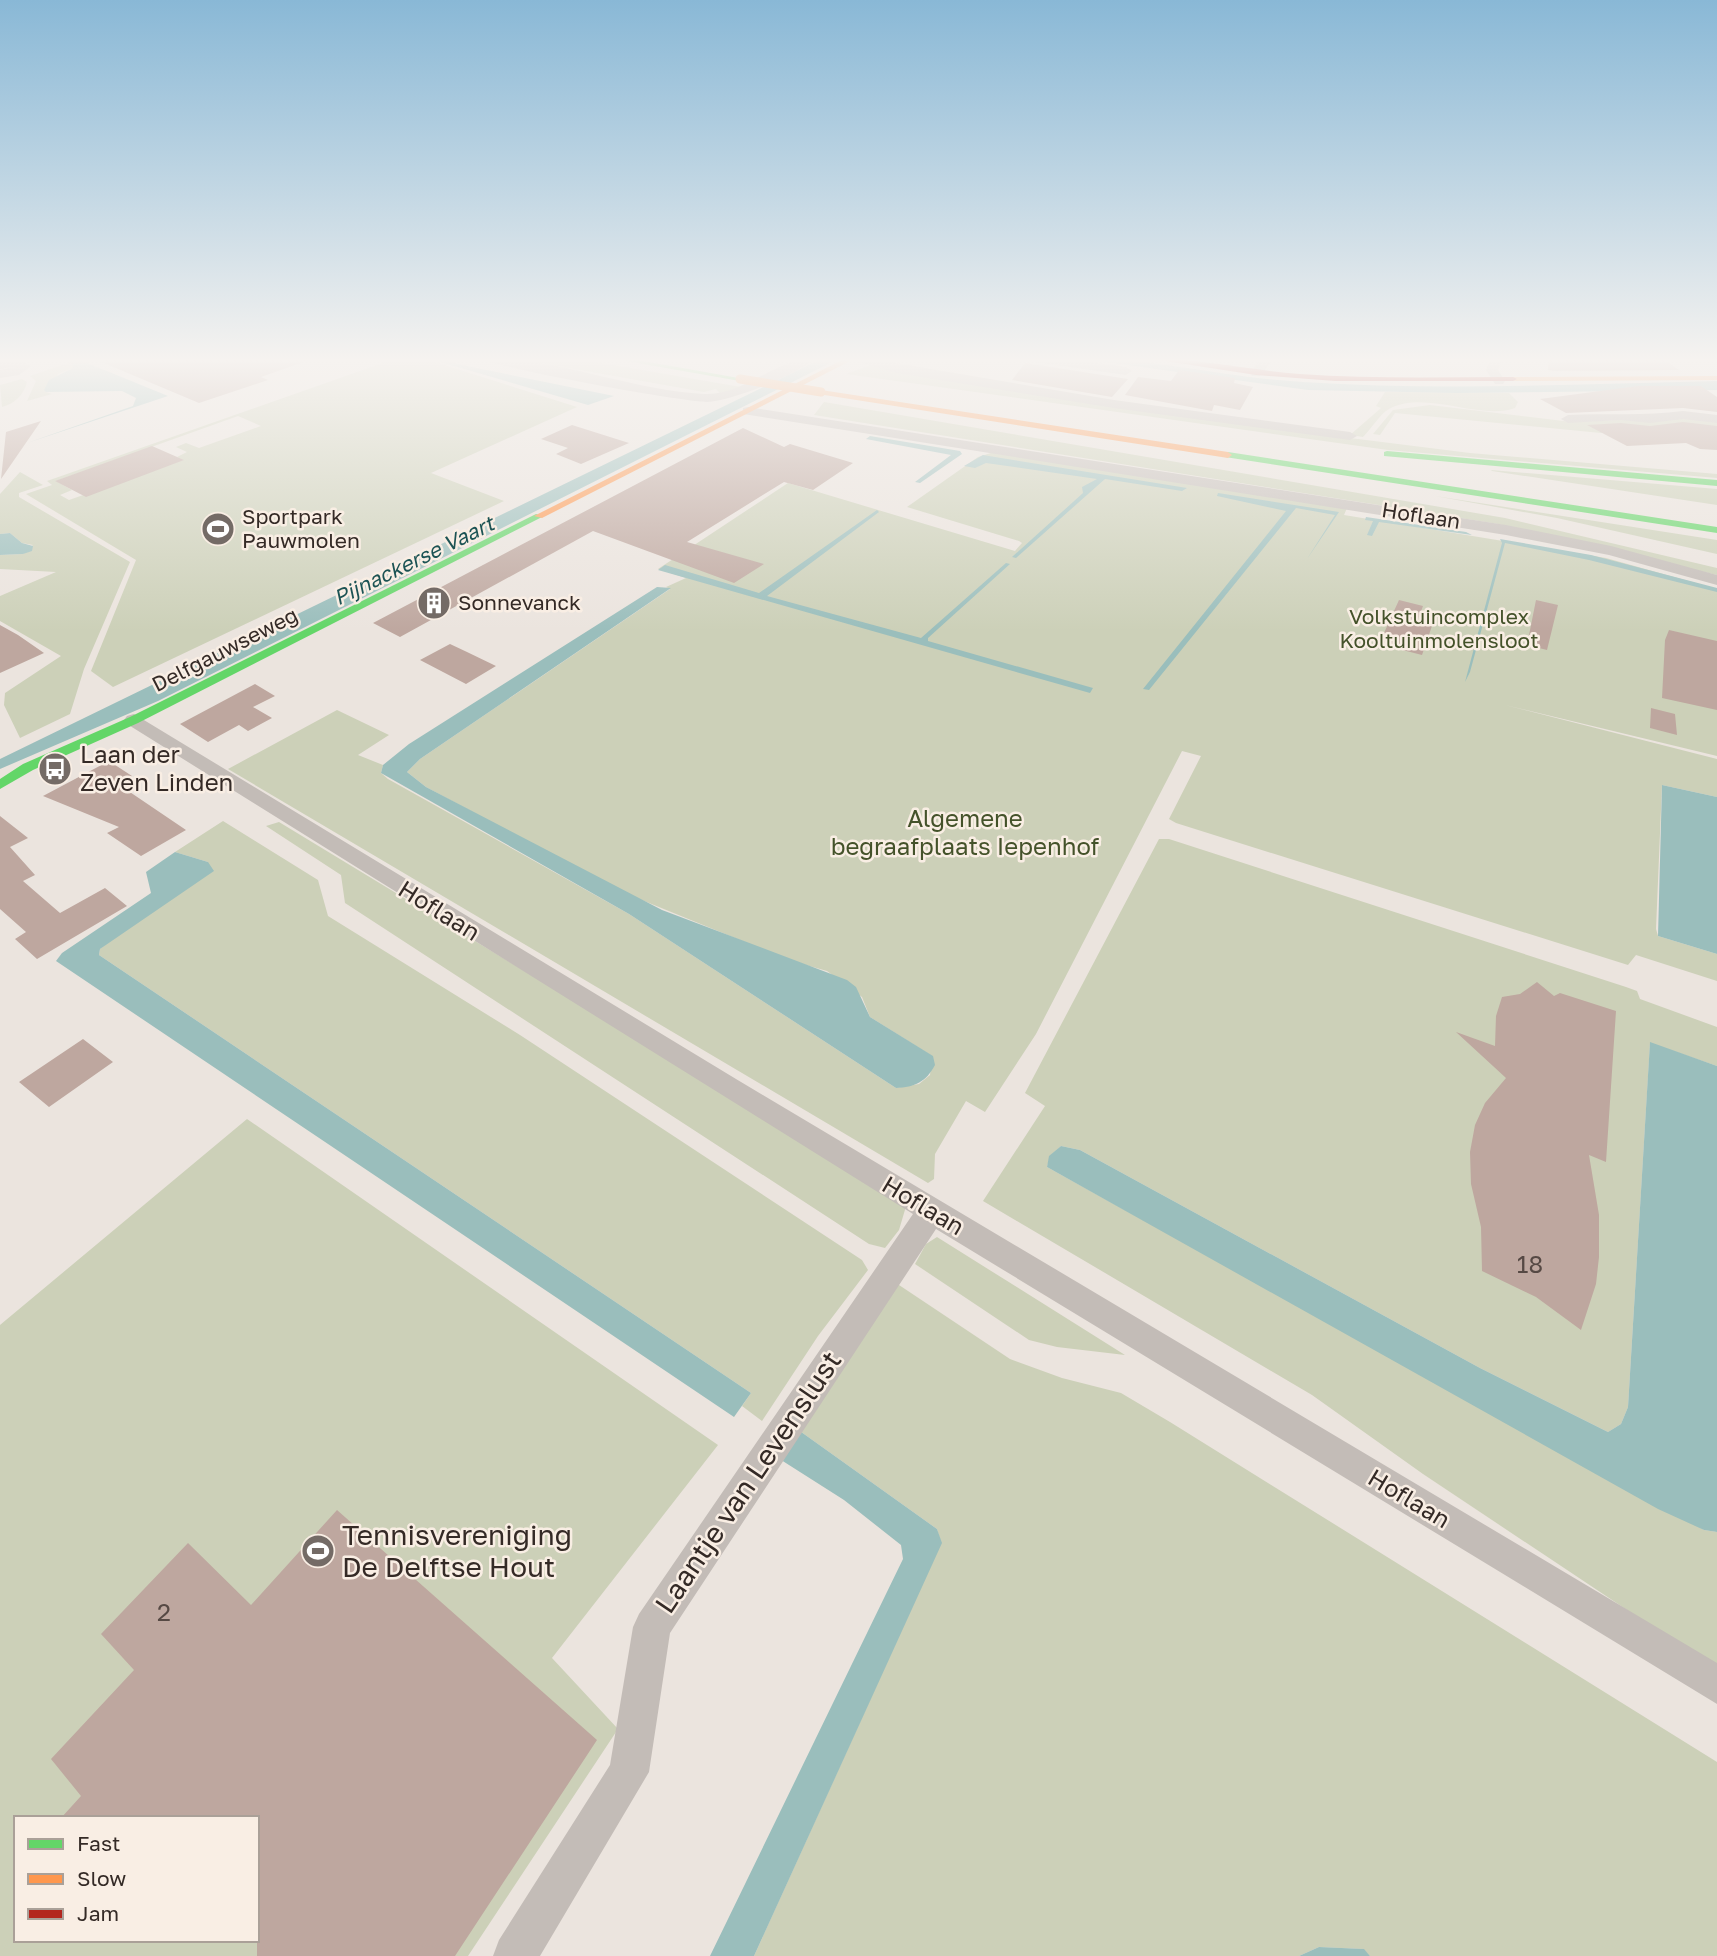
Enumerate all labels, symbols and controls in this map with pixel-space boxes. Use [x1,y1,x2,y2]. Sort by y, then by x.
street label: Hoflaan [1380,496,1462,534]
place label: Sportpark Pauwmolen [242,503,360,553]
water label: Pijnackerse Vaart [329,509,500,610]
sports icon: Sportpark Pauwmolen [199,510,237,548]
building icon: Sonnevanck [415,584,453,622]
place label: Sonnevanck [458,589,581,615]
street label: Delfgauwseweg [147,601,302,697]
park label: Volkstuincomplex Kooltuinmolensloot [1339,603,1539,653]
place label: Laan der Zeven Linden [80,739,233,796]
bus stop icon: Laan der Zeven Linden [36,750,74,788]
park label: Algemene begraafplaats Iepenhof [831,803,1100,860]
street label: Hoflaan [394,873,486,946]
street label: Hoflaan [877,1169,970,1241]
house number: 18 [1517,1249,1543,1278]
street label: Laantje van Levenslust [648,1345,847,1619]
street label: Hoflaan [1363,1462,1456,1534]
place label: Tennisvereniging De Delftse Hout [342,1518,572,1583]
sports icon: Tennisvereniging De Delftse Hout [299,1532,337,1570]
house number: 2 [157,1597,171,1626]
legend [14,1816,259,1942]
text: Fast [77,1830,120,1856]
text: Slow [77,1865,126,1891]
text: Jam [77,1900,119,1926]

